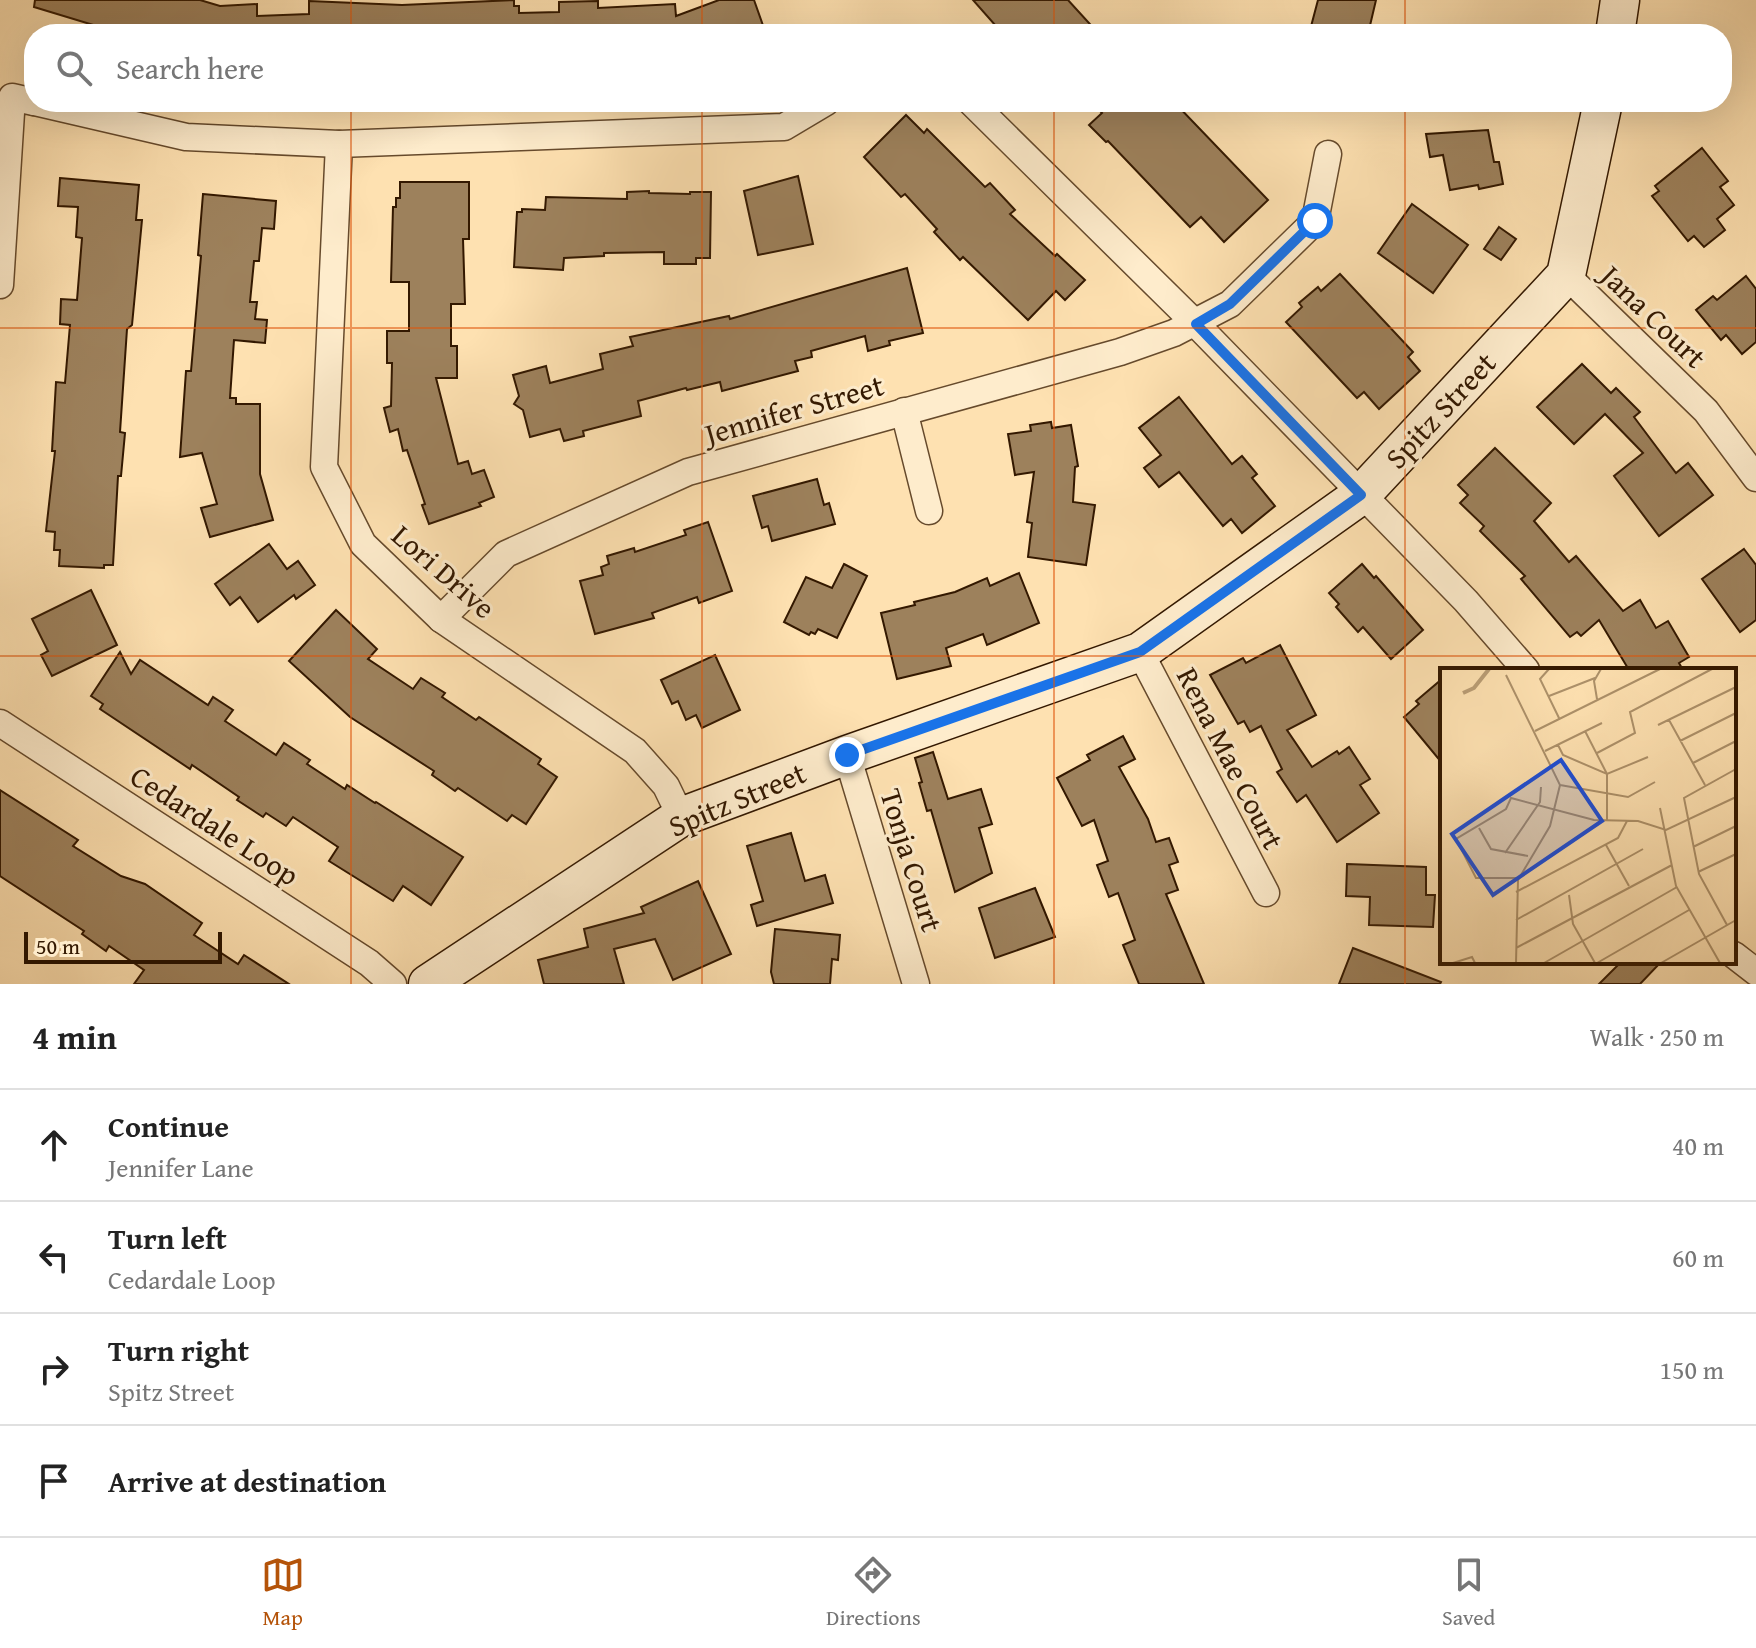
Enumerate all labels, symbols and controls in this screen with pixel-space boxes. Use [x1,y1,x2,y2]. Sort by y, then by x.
search box [24,24,1732,112]
icon: search [52,46,96,90]
text: Search here [116,46,264,90]
route start [1297,203,1333,239]
street label: Jana Court [1588,252,1717,378]
street label: Spitz Street [1374,342,1506,478]
street label: Jennifer Street [696,362,889,457]
street label: Lori Drive [383,514,505,628]
street label: Rena Mae Court [1166,659,1296,857]
inset map [1440,668,1736,964]
route end [829,737,865,773]
street label: Spitz Street [661,750,813,848]
street label: Cedardale Loop [122,754,308,896]
street label: Tonja Court [869,783,955,937]
scale bar [24,928,222,964]
text: 50 m [36,930,80,962]
text: 4 min [32,1012,117,1061]
text: Walk · 250 m [1590,1017,1724,1056]
text: Continue [108,1104,229,1148]
icon: ahead [32,1123,76,1167]
text: 40 m [1672,1126,1724,1165]
text: Jennifer Lane [108,1148,254,1187]
text: Turn left [108,1216,227,1260]
icon: left [32,1235,76,1279]
text: 60 m [1672,1238,1724,1277]
text: Cedardale Loop [108,1260,276,1299]
text: Turn right [108,1328,249,1372]
icon: right [32,1347,76,1391]
text: 150 m [1659,1350,1724,1389]
text: Spitz Street [108,1372,234,1411]
icon: arrive [32,1459,76,1503]
text: Arrive at destination [108,1459,386,1503]
tab: Map [261,1553,305,1633]
tab: Directions [826,1553,921,1633]
tab: Saved [1442,1553,1495,1633]

